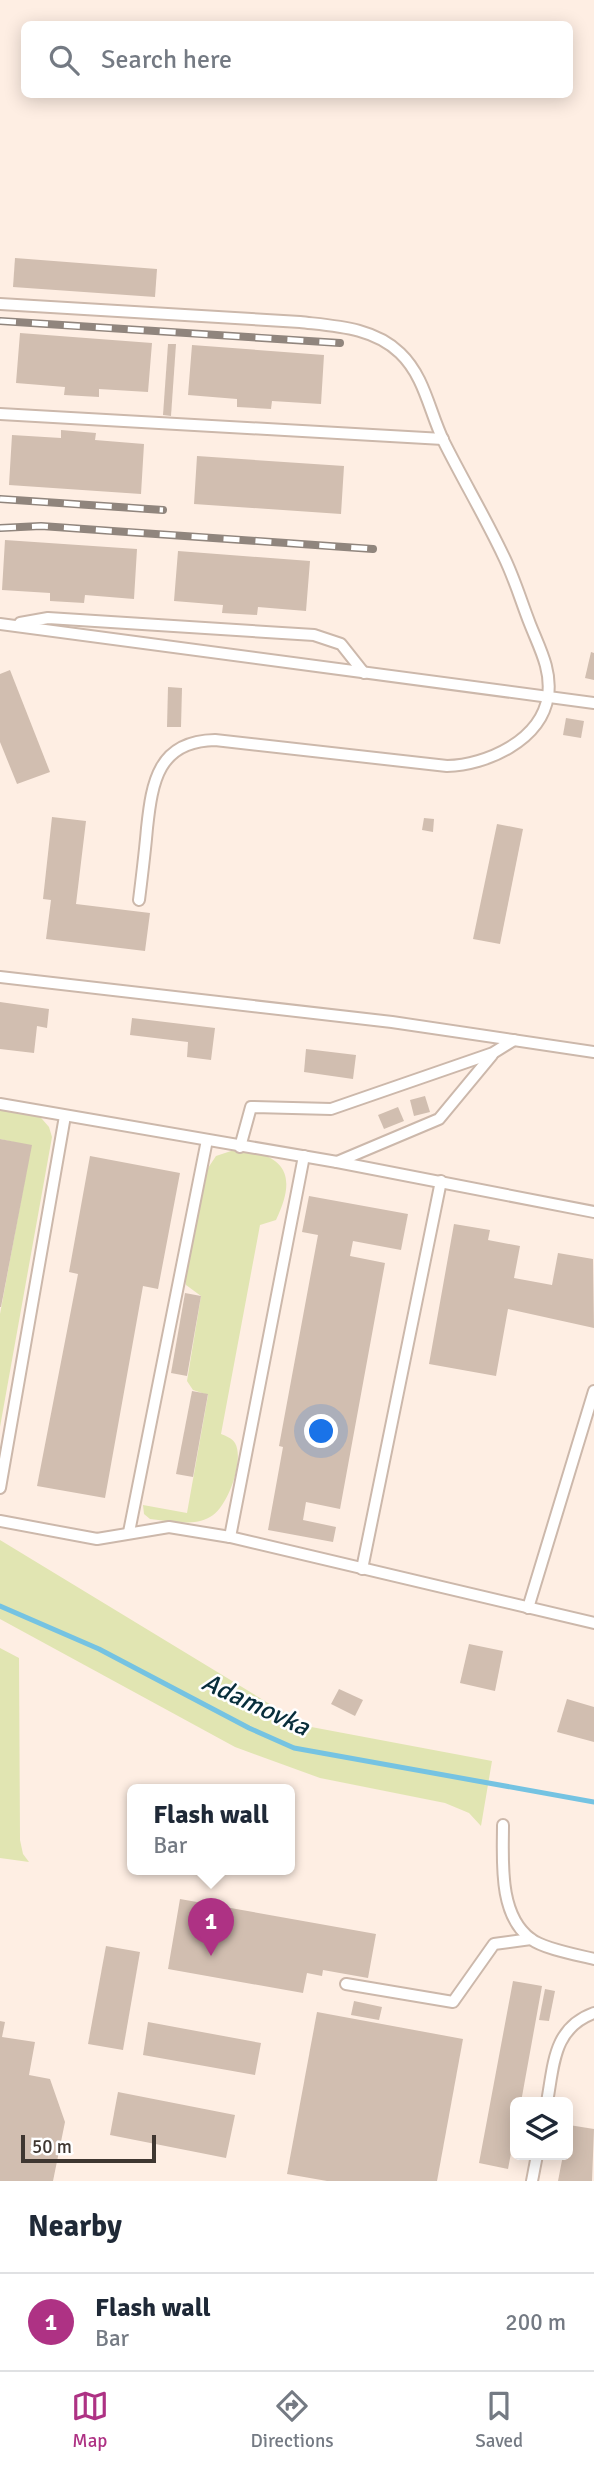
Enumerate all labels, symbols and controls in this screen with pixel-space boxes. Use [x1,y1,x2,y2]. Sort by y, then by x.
search box [21,21,573,98]
icon: search [45,41,83,79]
text: Search here [101,44,232,76]
your location [304,1414,338,1448]
water label: Adamovka [197,1666,315,1744]
popup [127,1784,295,1875]
text: Flash wall [153,1799,269,1831]
text: Bar [153,1831,187,1860]
pin: 1 [188,1898,234,1956]
map controls [510,2097,573,2160]
button: layers [510,2097,573,2160]
scale bar [21,2132,156,2164]
text: 50 m [32,2135,72,2159]
text: Nearby [28,2208,122,2245]
text: Flash wall [95,2292,211,2324]
text: 1 [45,2308,57,2337]
text: 200 m [505,2308,566,2337]
text: Bar [95,2324,129,2353]
tab: Map [71,2387,109,2453]
tab: Directions [251,2387,334,2453]
tab: Saved [475,2387,523,2453]

